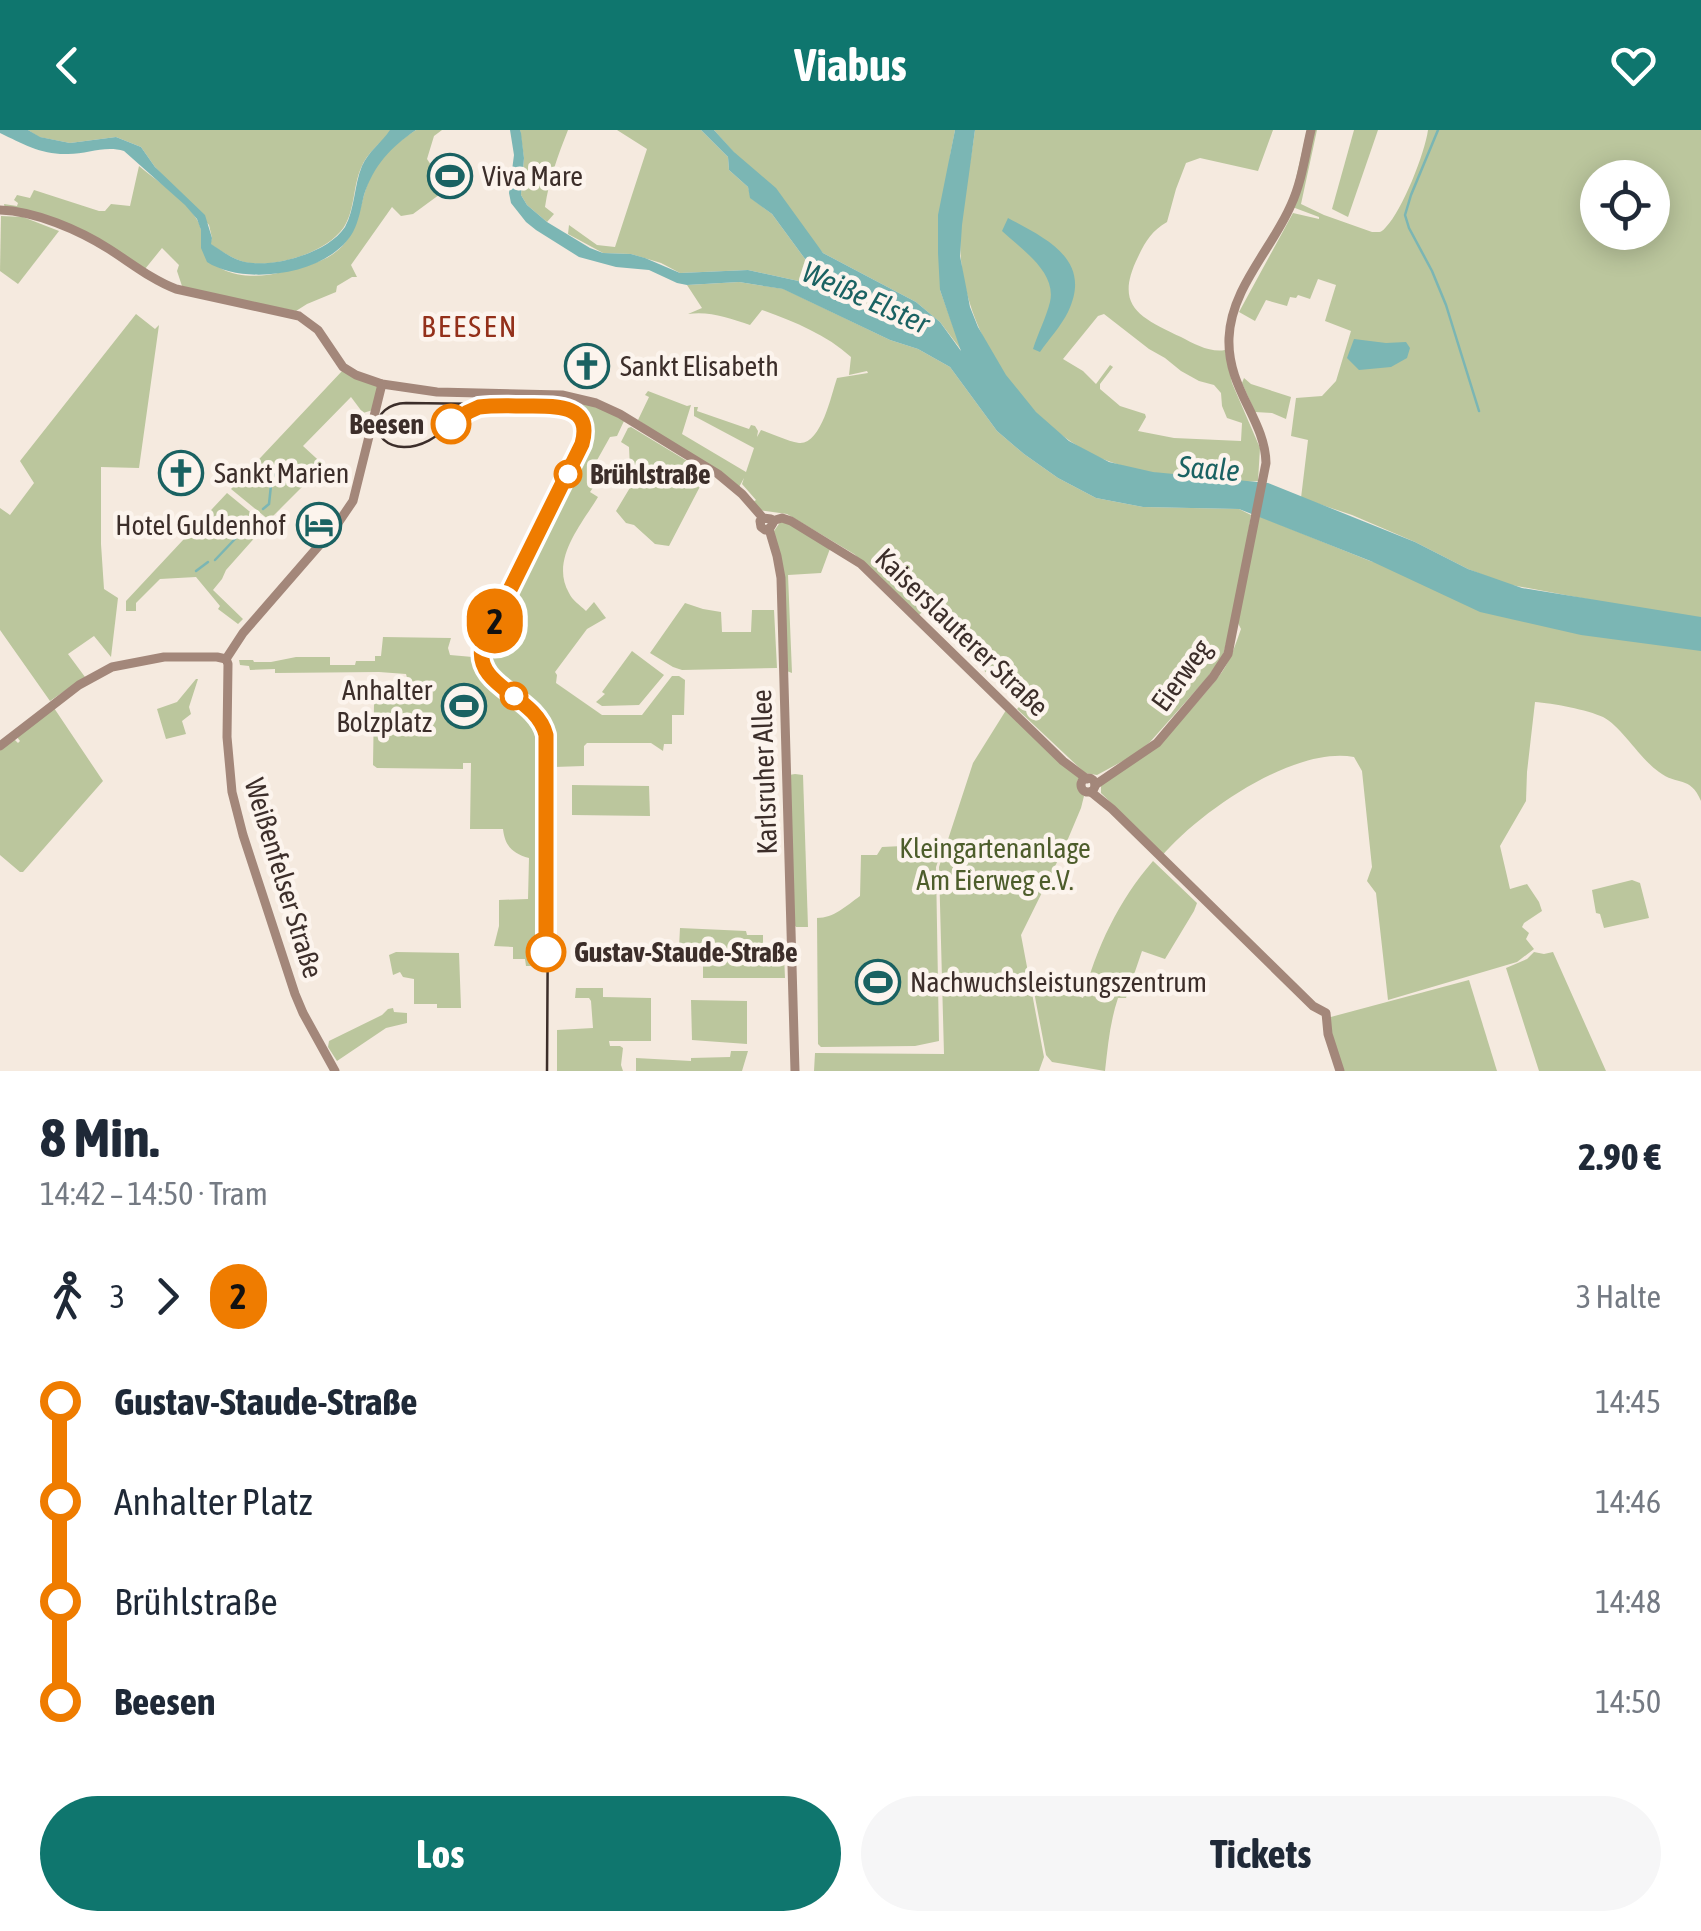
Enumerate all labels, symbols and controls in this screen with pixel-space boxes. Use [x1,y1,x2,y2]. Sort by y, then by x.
icon: back [40,38,95,93]
icon: heart [1606,38,1661,93]
text: Viabus [794,39,907,91]
sports icon: Viva Mare [427,153,473,199]
place label: Viva Mare [482,160,583,192]
map controls [1580,160,1670,250]
button: locate [1580,160,1670,250]
water label: Weiße Elster [797,254,936,341]
district label: BEESEN [421,309,519,343]
church icon: Sankt Elisabeth [564,343,610,389]
place label: Sankt Elisabeth [620,350,779,382]
marker: Beesen [432,405,470,443]
place label: Beesen [349,408,424,440]
water label: Saale [1176,449,1241,487]
church icon: Sankt Marien [158,450,204,496]
place label: Sankt Marien [214,457,349,489]
place label: Brühlstraße [590,458,711,490]
marker: Brühlstraße [555,461,581,487]
hotel icon: Hotel Guldenhof [296,502,342,548]
place label: Hotel Guldenhof [115,509,286,541]
street label: Kaiserslauterer Straße [869,542,1055,722]
line badge: 2 [462,588,528,654]
text: 2 [487,601,503,641]
street label: Eierweg [1144,633,1218,717]
place label: Anhalter Bolzplatz [336,674,433,738]
sports icon: Anhalter Bolzplatz [441,683,487,729]
unlabelled marker [501,683,527,709]
street label: Karlsruher Allee [745,689,783,855]
street label: Weißenfelser Straße [238,774,330,982]
park label: Kleingartenanlage Am Eierweg e.V. [899,832,1091,896]
marker: Gustav-Staude-Straße [527,933,565,971]
place label: Gustav-Staude-Straße [574,936,798,968]
sports icon: Nachwuchsleistungszentrum [855,959,901,1005]
place label: Nachwuchsleistungszentrum [910,966,1207,998]
text: 8 Min. [40,1106,159,1169]
text: 2.90 € [1578,1135,1661,1178]
text: 14:42 – 14:50 · Tram [40,1175,268,1212]
icon: walk [40,1269,95,1324]
icon: forward [140,1269,195,1324]
text: 2 [230,1276,247,1316]
text: 3 [110,1278,125,1315]
text: 3 Halte [1576,1278,1661,1315]
text: Gustav-Staude-Straße [114,1380,418,1423]
text: 14:45 [1595,1383,1661,1420]
text: Anhalter Platz [114,1480,312,1523]
text: 14:46 [1595,1483,1661,1520]
text: Brühlstraße [114,1580,278,1623]
text: 14:48 [1595,1583,1661,1620]
text: Beesen [114,1680,215,1723]
text: 14:50 [1595,1683,1661,1720]
button: Los [40,1796,841,1911]
button: Tickets [861,1796,1661,1911]

